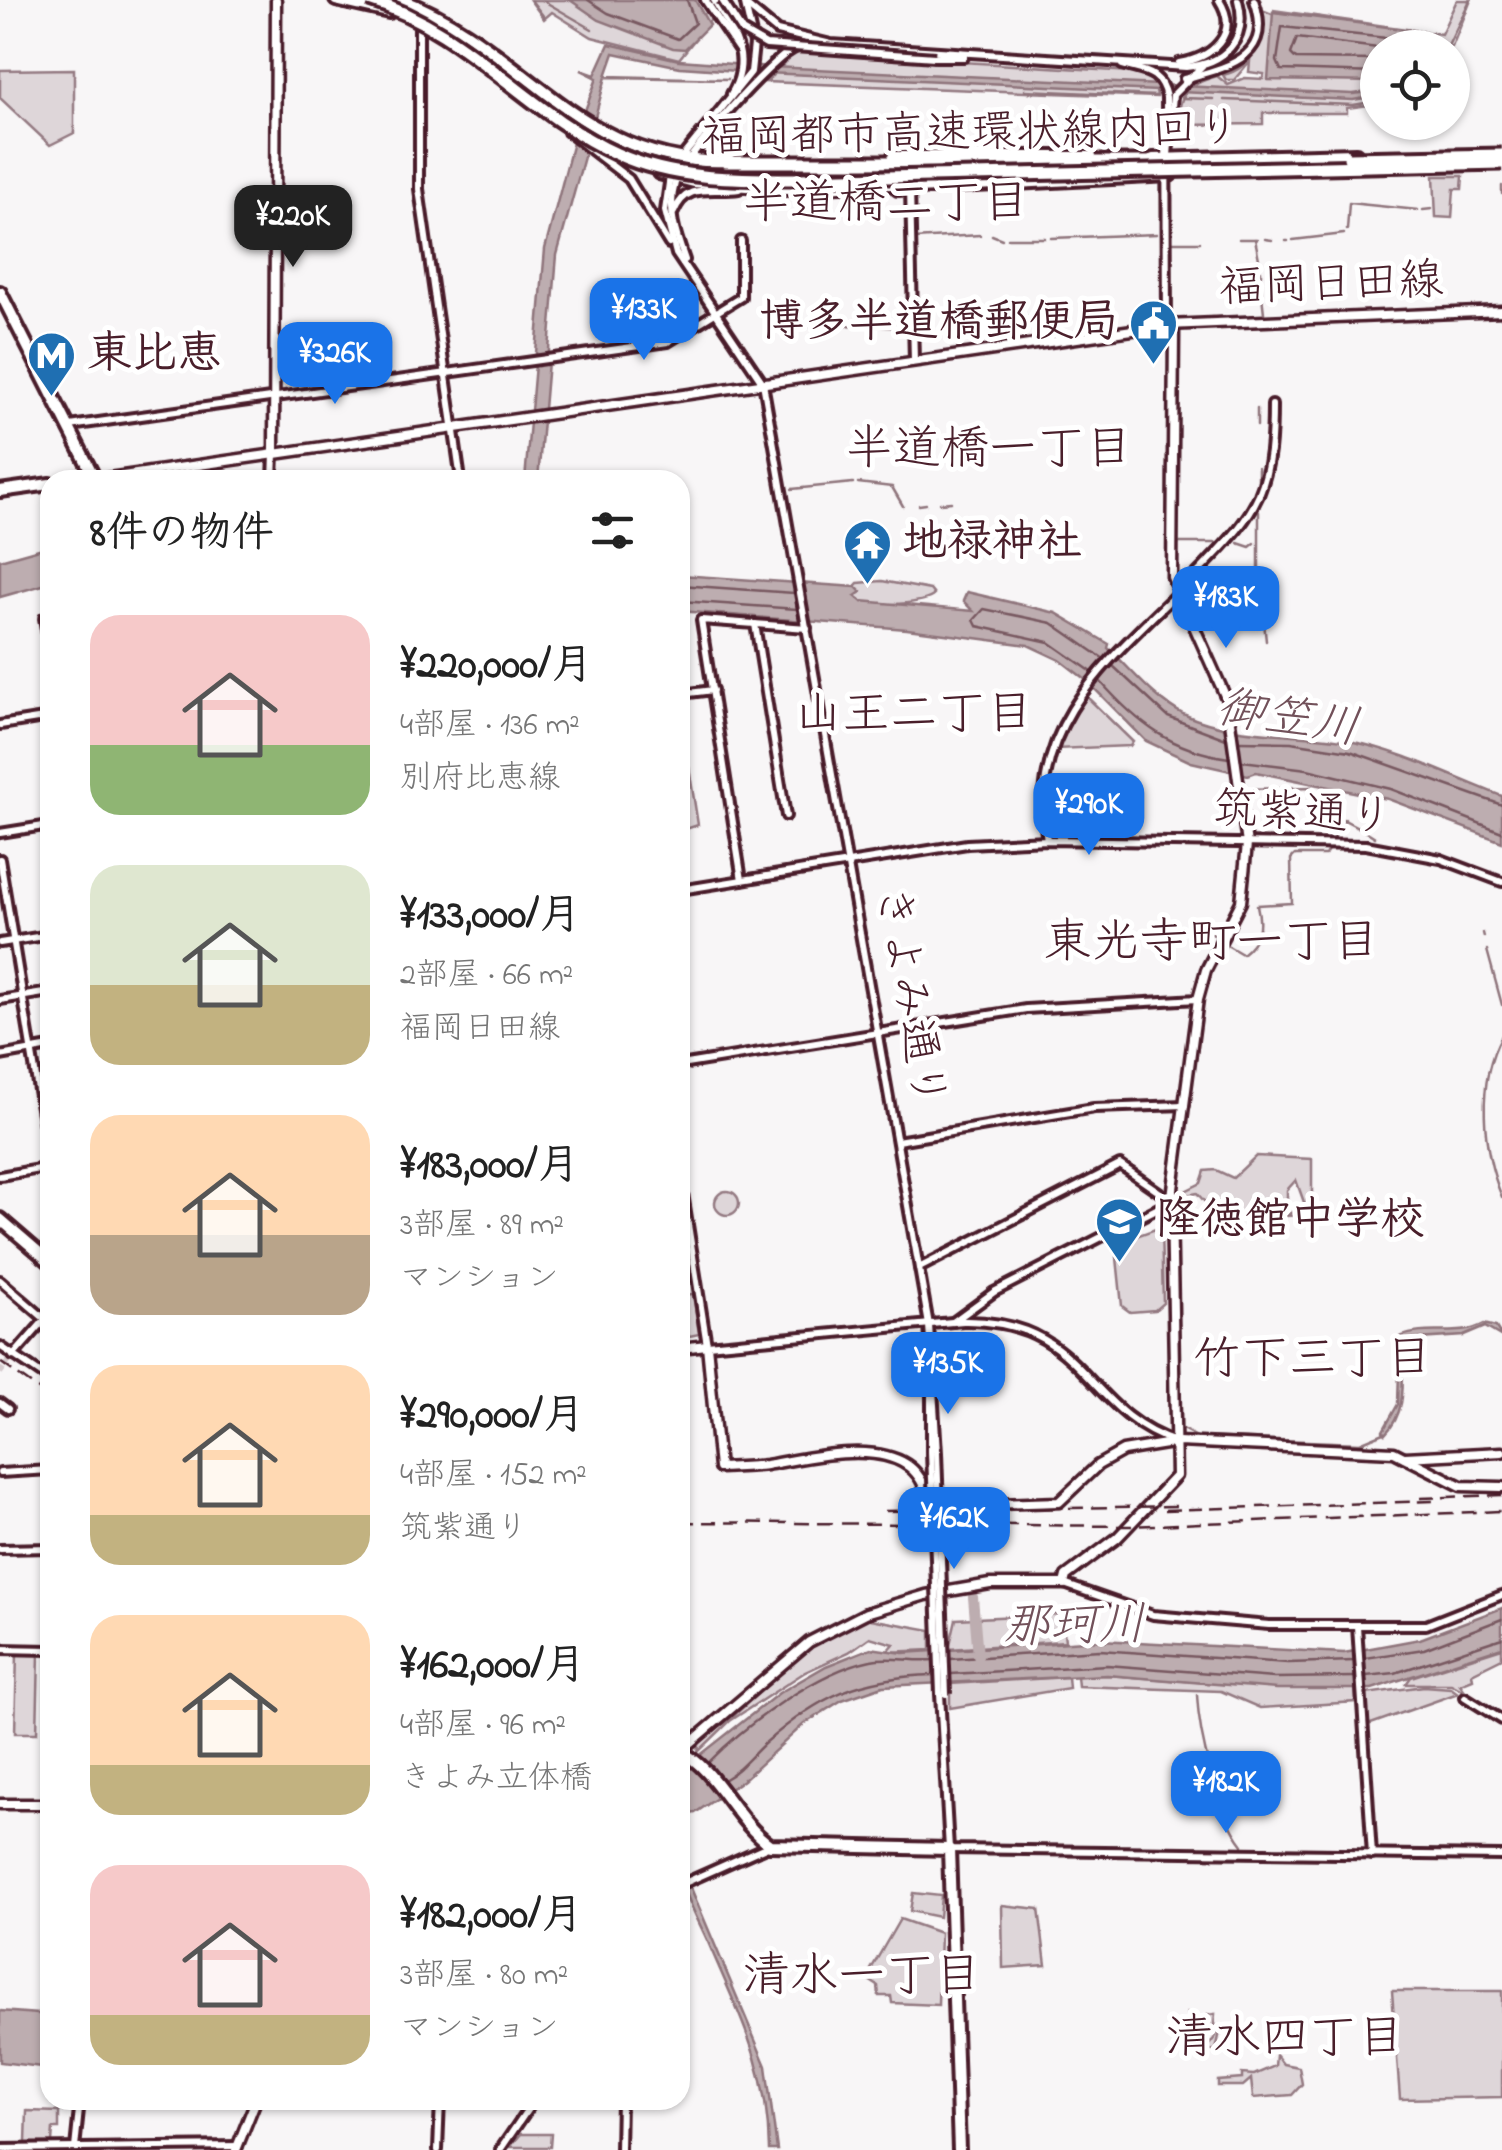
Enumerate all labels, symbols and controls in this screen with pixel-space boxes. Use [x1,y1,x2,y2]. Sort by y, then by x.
map controls [1360,30,1470,140]
button: locate [1360,30,1470,140]
street label: 福岡都市高速環状線内回り [700,97,1242,173]
district label: 半道橋二丁目 [742,170,1030,240]
pin: ¥220K [223,185,363,270]
text: ¥220K [256,194,330,241]
street label: 福岡日田線 [1217,249,1445,323]
pin: ¥133K [574,278,714,363]
text: ¥133K [612,287,676,334]
place label: 博多半道橋郵便局 [759,291,1119,357]
public building icon: 博多半道橋郵便局 [1128,298,1180,366]
pin: ¥326K [265,322,405,407]
place label: 東比恵 [87,323,222,389]
metro station icon: 東比恵 [26,330,78,398]
text: ¥326K [299,331,371,378]
district label: 半道橋一丁目 [845,416,1133,486]
icon: filters [585,503,640,558]
text: 8件の物件 [90,504,274,565]
place label: 地禄神社 [902,511,1082,577]
temple icon: 地禄神社 [841,518,893,586]
pin: ¥183K [1156,566,1296,651]
text: ¥183K [1194,575,1258,622]
text: ¥220,000/月 [400,636,593,697]
icon: home [170,655,290,775]
water label: 御笠川 [1211,674,1365,766]
district label: 山王二丁目 [794,681,1034,751]
text: 4部屋 · 136 m² [400,703,580,750]
text: 別府比恵線 [400,756,560,803]
pin: ¥290K [1019,773,1159,858]
street label: 筑紫通り [1211,777,1395,853]
text: ¥290K [1055,782,1123,829]
street label: きよみ通り [856,880,960,1114]
text: ¥133,000/月 [400,886,581,947]
icon: home [170,905,290,1025]
district label: 東光寺町一丁目 [1044,909,1380,979]
text: 2部屋 · 66 m² [400,953,573,1000]
text: 福岡日田線 [400,1006,560,1053]
text: ¥183,000/月 [400,1136,580,1197]
icon: home [170,1155,290,1275]
place label: 隆徳館中学校 [1155,1189,1425,1255]
school or university icon: 隆徳館中学校 [1094,1196,1146,1264]
text: 3部屋 · 89 m² [400,1203,564,1250]
text: マンション [400,1256,559,1303]
district label: 竹下三丁目 [1193,1326,1433,1396]
pin: ¥135K [878,1332,1018,1417]
text: ¥135K [913,1341,983,1388]
text: ¥290,000/月 [400,1386,585,1447]
icon: home [170,1405,290,1525]
text: 4部屋 · 152 m² [400,1453,587,1500]
pin: ¥162K [884,1487,1024,1572]
text: ¥162K [920,1496,988,1543]
text: 筑紫通り [400,1506,528,1553]
water label: 那珂川 [1001,1592,1147,1664]
text: ¥162,000/月 [400,1636,586,1697]
icon: home [170,1655,290,1775]
text: 4部屋 · 96 m² [400,1703,566,1750]
pin: ¥182K [1156,1751,1296,1836]
text: きよみ立体橋 [400,1756,592,1803]
text: ¥182K [1193,1760,1259,1807]
text: ¥182,000/月 [400,1886,583,1947]
icon: home [170,1905,290,2025]
district label: 清水一丁目 [742,1943,982,2013]
text: 3部屋 · 80 m² [400,1953,568,2000]
district label: 清水四丁目 [1165,2005,1405,2075]
text: マンション [400,2006,559,2053]

